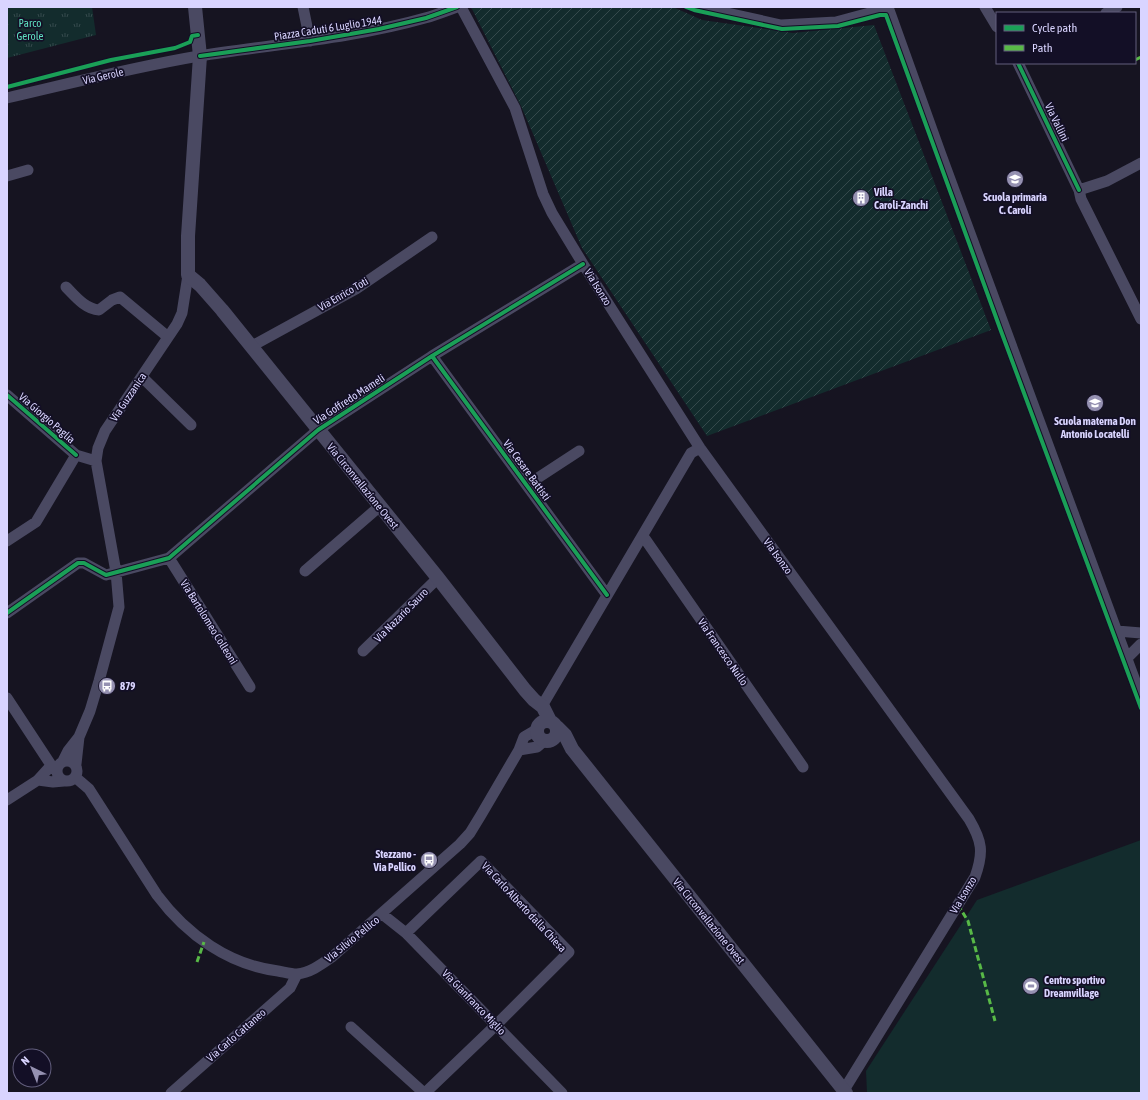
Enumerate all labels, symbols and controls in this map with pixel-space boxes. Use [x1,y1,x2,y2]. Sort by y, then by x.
legend [996,12,1136,64]
street label: Piazza Caduti 6 Luglio 1944 [273,14,383,42]
park label: Parco Gerole [16,17,44,42]
text: Cycle path [1032,21,1077,35]
text: Path [1032,41,1053,55]
street label: Via Gerole [81,65,125,87]
street label: Via Vallini [1043,101,1071,143]
school or university icon: Scuola primaria C. Caroli [1005,169,1025,189]
place label: Villa Caroli-Zanchi [873,186,928,211]
building icon: Villa Caroli-Zanchi [851,188,871,208]
place label: Scuola primaria C. Caroli [983,191,1047,216]
street label: Via Isonzo [582,267,614,307]
street label: Via Enrico Toti [316,275,370,313]
street label: Via Guzzanica [107,371,149,423]
street label: Via Goffredo Mameli [311,372,387,426]
street label: Via Giorgio Paglia [16,390,78,446]
school or university icon: Scuola materna Don Antonio Locatelli [1085,393,1105,413]
place label: Scuola materna Don Antonio Locatelli [1054,415,1136,440]
street label: Via Cesare Battisti [501,437,553,503]
street label: Via Circonvallazione Ovest [325,441,401,531]
street label: Via Isonzo [761,536,795,576]
street label: Via Bartolomeo Colleoni [178,577,240,667]
street label: Via Nazario Sauro [372,586,430,644]
street label: Via Francesco Nullo [696,616,750,688]
bus stop icon: 879 [97,676,117,696]
place label: 879 [120,680,136,692]
place label: Stezzano - Via Pellico [373,848,416,873]
bus stop icon: Stezzano - Via Pellico [419,850,439,870]
street label: Via Carlo Alberto dalla Chiesa [479,860,569,954]
street label: Via Isonzo [947,874,979,916]
street label: Via Circonvallazione Ovest [671,876,747,966]
street label: Via Silvio Pellico [323,914,381,964]
street label: Via Gianfranco Miglio [440,967,508,1037]
place label: Centro sportivo Dreamvillage [1044,974,1105,999]
sports icon: Centro sportivo Dreamvillage [1021,976,1041,996]
street label: Via Carlo Cattaneo [204,1006,268,1064]
north arrow [12,1048,52,1088]
text: N [19,1054,32,1067]

